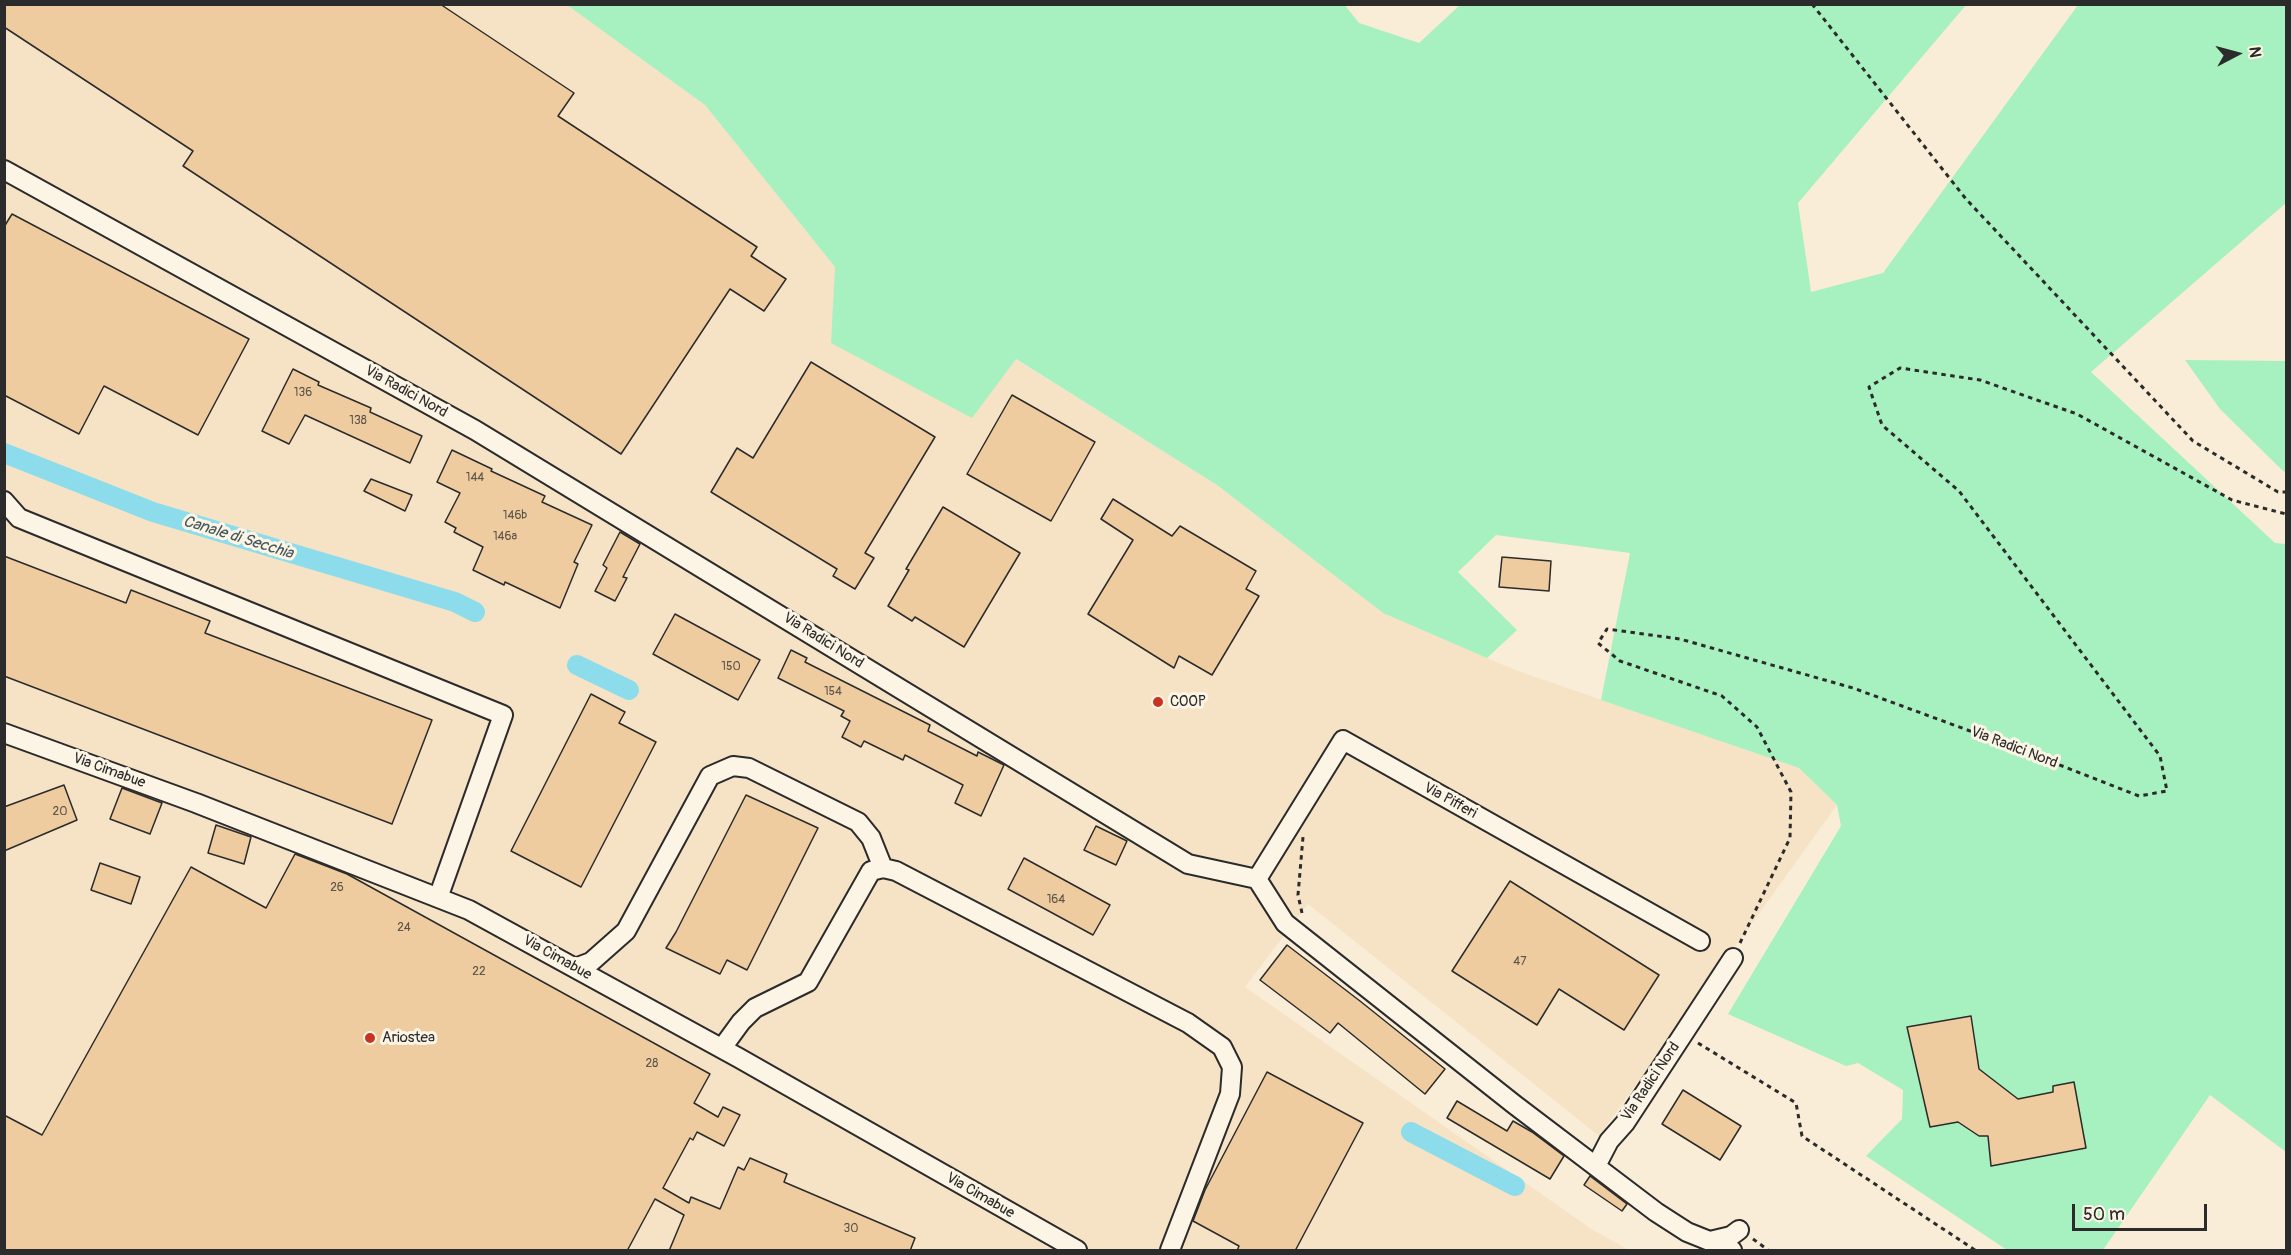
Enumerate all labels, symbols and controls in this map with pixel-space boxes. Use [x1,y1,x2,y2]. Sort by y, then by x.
north arrow [2207,24,2267,84]
text: N [2244,46,2265,59]
street label: Via Radici Nord [362,362,450,422]
house number: 136 [294,386,312,400]
house number: 138 [349,414,367,428]
house number: 144 [466,471,484,485]
house number: 146b [503,509,527,523]
water label: Canale di Secchia [181,512,295,564]
house number: 146a [493,530,517,544]
street label: Via Radici Nord [779,609,867,673]
house number: 150 [721,660,741,674]
house number: 154 [824,685,842,699]
place label: COOP [1170,693,1206,711]
marker: COOP [1151,695,1165,709]
street label: Via Radici Nord [1968,723,2060,773]
street label: Via Cimabue [70,750,148,792]
street label: Via Pifferi [1420,779,1480,823]
house number: 20 [53,805,67,819]
house number: 26 [330,881,344,895]
house number: 164 [1047,893,1065,907]
house number: 24 [397,921,411,935]
street label: Via Cimabue [519,932,595,984]
house number: 47 [1513,955,1527,969]
house number: 22 [472,965,486,979]
place label: Ariostea [382,1029,435,1047]
marker: Ariostea [363,1031,377,1045]
street label: Via Radici Nord [1618,1039,1684,1125]
house number: 28 [646,1057,658,1071]
street label: Via Cimabue [943,1169,1017,1223]
scale bar [2075,1192,2210,1230]
text: 50 m [2083,1203,2125,1226]
house number: 30 [844,1222,858,1236]

